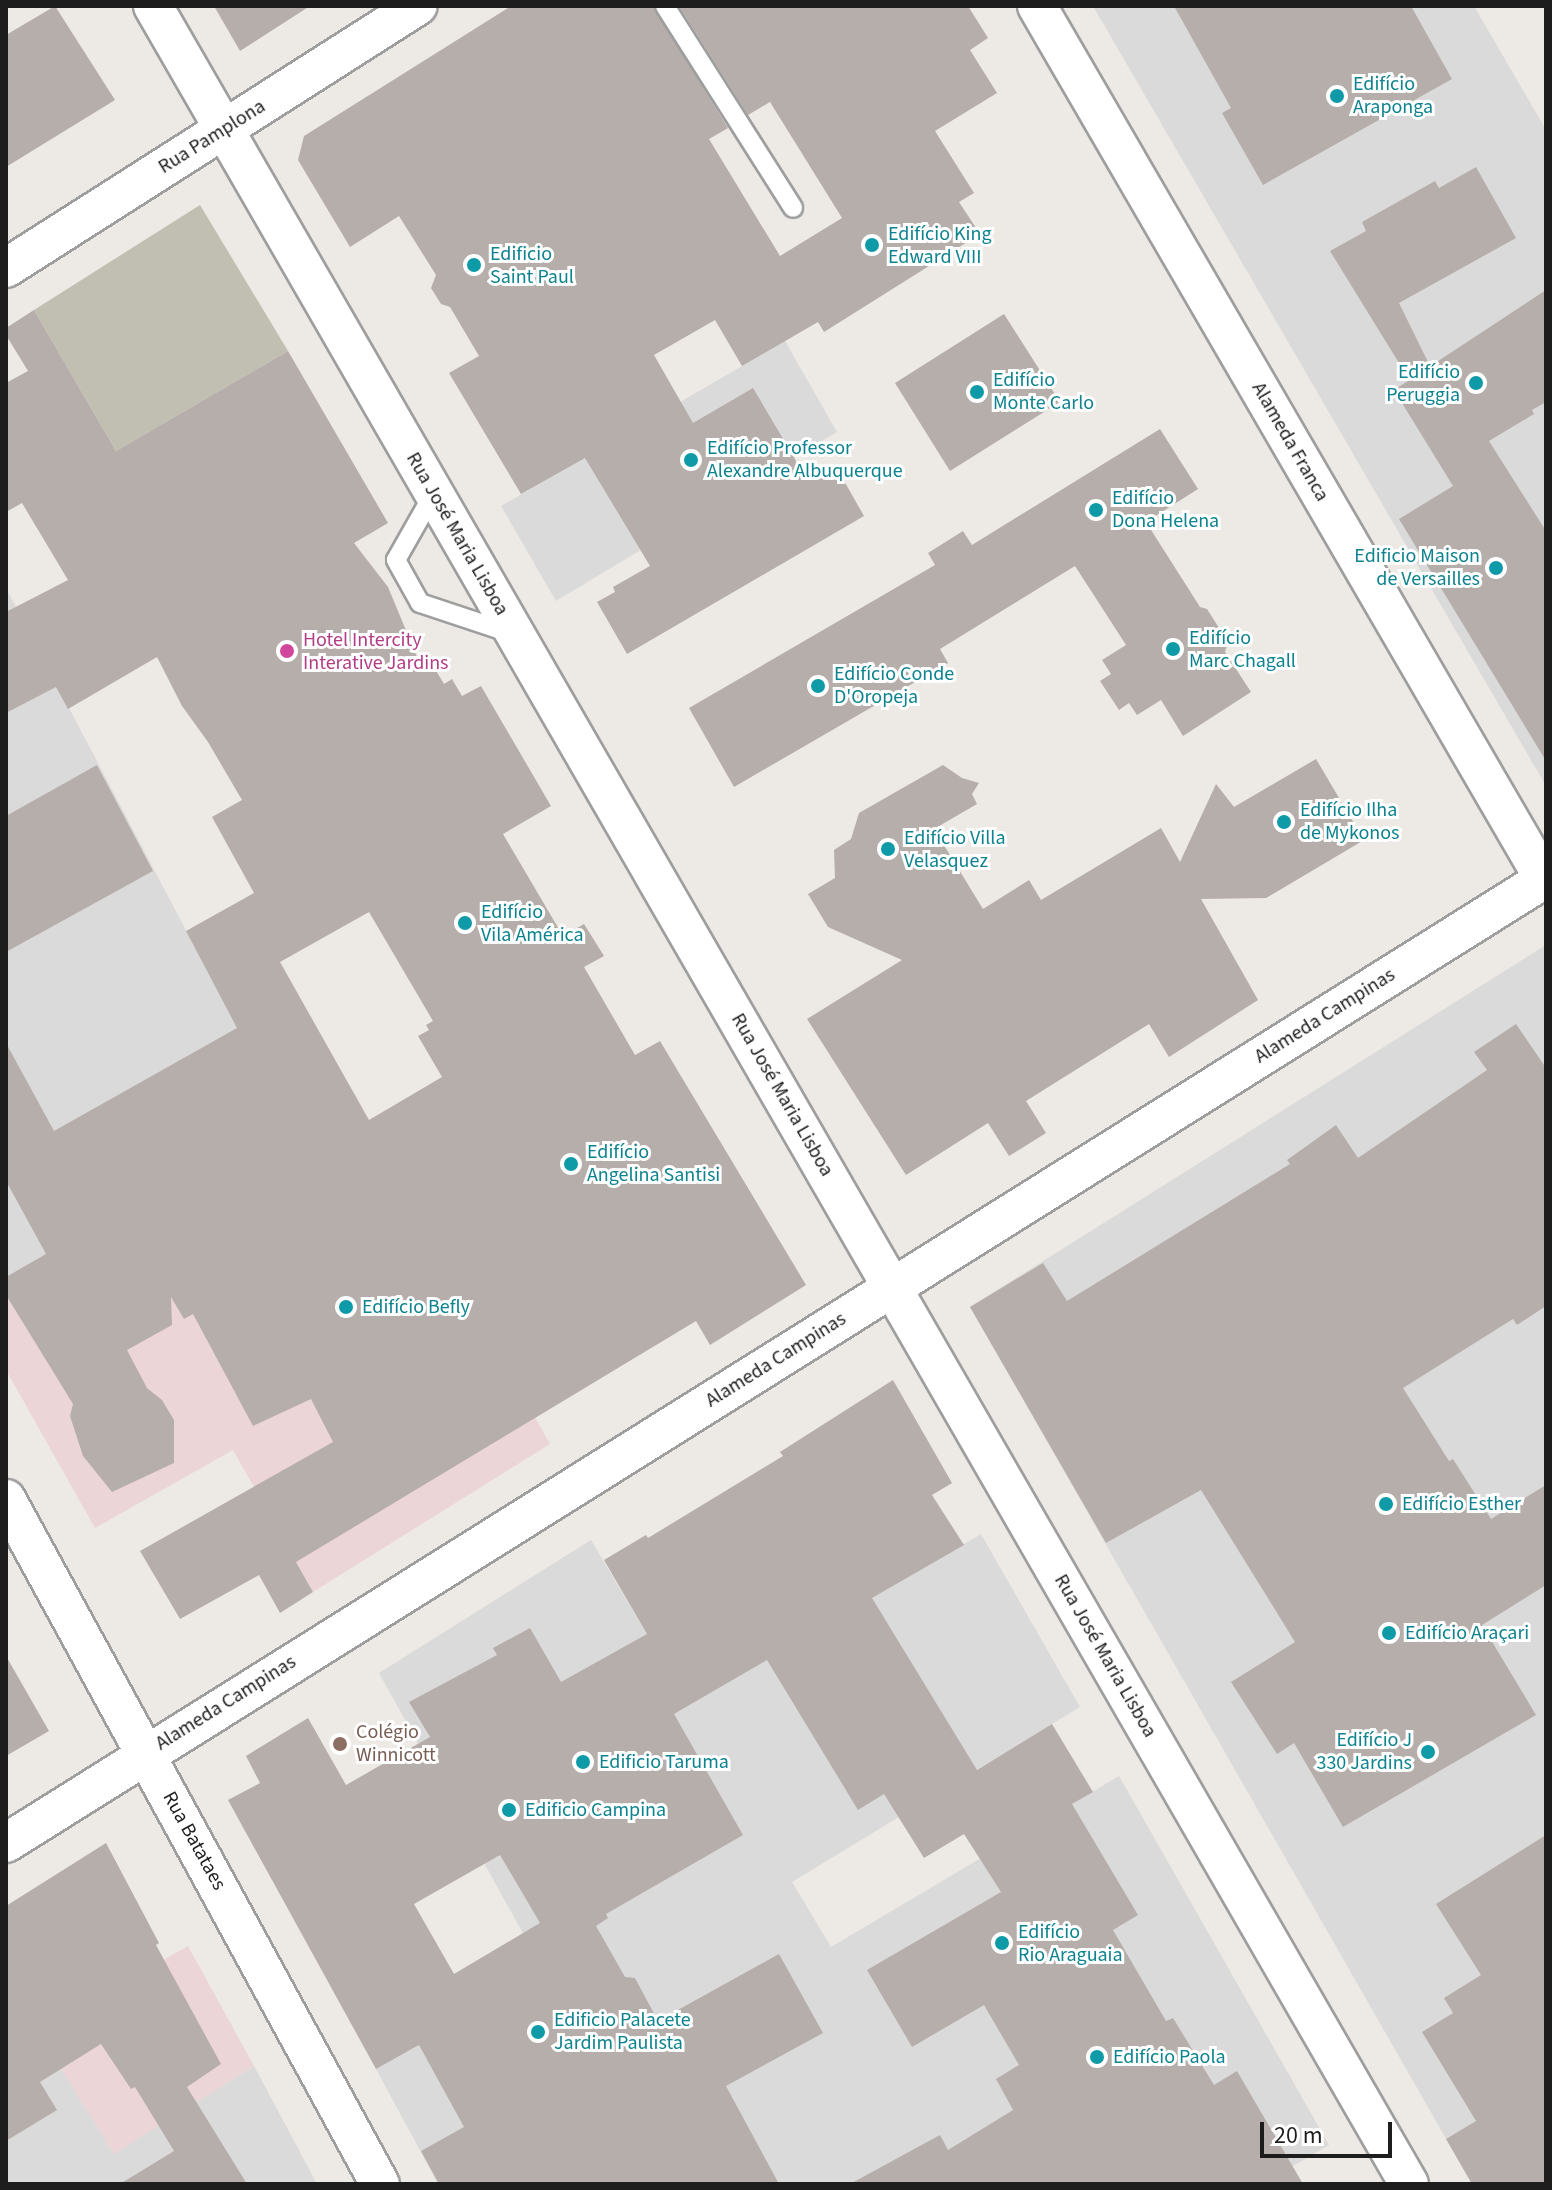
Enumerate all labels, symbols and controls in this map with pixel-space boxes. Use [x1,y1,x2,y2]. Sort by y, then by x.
place label: Edifício Araponga [1353,72,1433,119]
marker: Edifício Araponga [1328,87,1346,105]
street label: Rua Pamplona [154,95,270,179]
place label: Edifício King Edward VIII [888,222,992,269]
marker: Edifício King Edward VIII [863,236,881,254]
place label: Edificio Saint Paul [490,242,574,289]
marker: Edificio Saint Paul [465,256,483,274]
place label: Edifício Peruggia [1386,360,1460,407]
place label: Edifício Monte Carlo [993,368,1094,415]
marker: Edifício Peruggia [1467,374,1485,392]
street label: Alameda Franca [1246,378,1334,506]
marker: Edifício Monte Carlo [968,383,986,401]
place label: Edifício Professor Alexandre Albuquerque [707,436,903,483]
street label: Rua José Maria Lisboa [401,448,513,620]
marker: Edifício Professor Alexandre Albuquerque [682,451,700,469]
place label: Edifício Dona Helena [1112,486,1219,533]
marker: Edifício Dona Helena [1087,501,1105,519]
place label: Edificio Maison de Versailles [1354,544,1480,591]
marker: Edificio Maison de Versailles [1487,559,1505,577]
place label: Edifício Marc Chagall [1189,626,1296,673]
place label: Hotel Intercity Interative Jardins [303,628,448,675]
marker: Edifício Marc Chagall [1164,640,1182,658]
marker: Hotel Intercity Interative Jardins [278,642,296,660]
place label: Edifício Conde D'Oropeja [834,662,954,709]
marker: Edifício Conde D'Oropeja [809,677,827,695]
place label: Edifício Ilha de Mykonos [1300,798,1399,845]
marker: Edifício Ilha de Mykonos [1275,813,1293,831]
place label: Edifício Villa Velasquez [904,826,1005,873]
marker: Edifício Villa Velasquez [879,840,897,858]
place label: Edifício Vila América [481,900,584,947]
marker: Edifício Vila América [456,914,474,932]
street label: Alameda Campinas [1250,963,1400,1069]
street label: Rua José Maria Lisboa [726,1009,838,1181]
place label: Edifício Angelina Santisi [587,1140,720,1187]
marker: Edifício Angelina Santisi [562,1155,580,1173]
place label: Edifício Befly [362,1295,470,1319]
marker: Edifício Befly [337,1298,355,1316]
street label: Alameda Campinas [701,1307,851,1413]
place label: Edifício Esther [1402,1492,1521,1516]
marker: Edifício Esther [1377,1495,1395,1513]
street label: Rua José Maria Lisboa [1049,1570,1161,1742]
place label: Edifício Araçari [1405,1621,1529,1645]
marker: Edifício Araçari [1380,1624,1398,1642]
street label: Alameda Campinas [151,1650,301,1756]
place label: Colégio Winnicott [356,1720,436,1767]
place label: Edifício J 330 Jardins [1316,1728,1412,1775]
marker: Colégio Winnicott [331,1735,349,1753]
marker: Edifício J 330 Jardins [1419,1743,1437,1761]
place label: Edificio Taruma [599,1750,729,1774]
marker: Edificio Taruma [574,1753,592,1771]
street label: Rua Batataes [157,1788,231,1894]
place label: Edificio Campina [525,1798,666,1822]
marker: Edificio Campina [500,1801,518,1819]
place label: Edifício Rio Araguaia [1018,1920,1123,1967]
marker: Edifício Rio Araguaia [993,1934,1011,1952]
place label: Edificio Palacete Jardim Paulista [554,2008,691,2055]
marker: Edificio Palacete Jardim Paulista [529,2023,547,2041]
place label: Edifício Paola [1113,2045,1226,2069]
marker: Edifício Paola [1088,2048,1106,2066]
scale bar [1264,2106,1396,2156]
text: 20 m [1274,2118,1323,2153]

